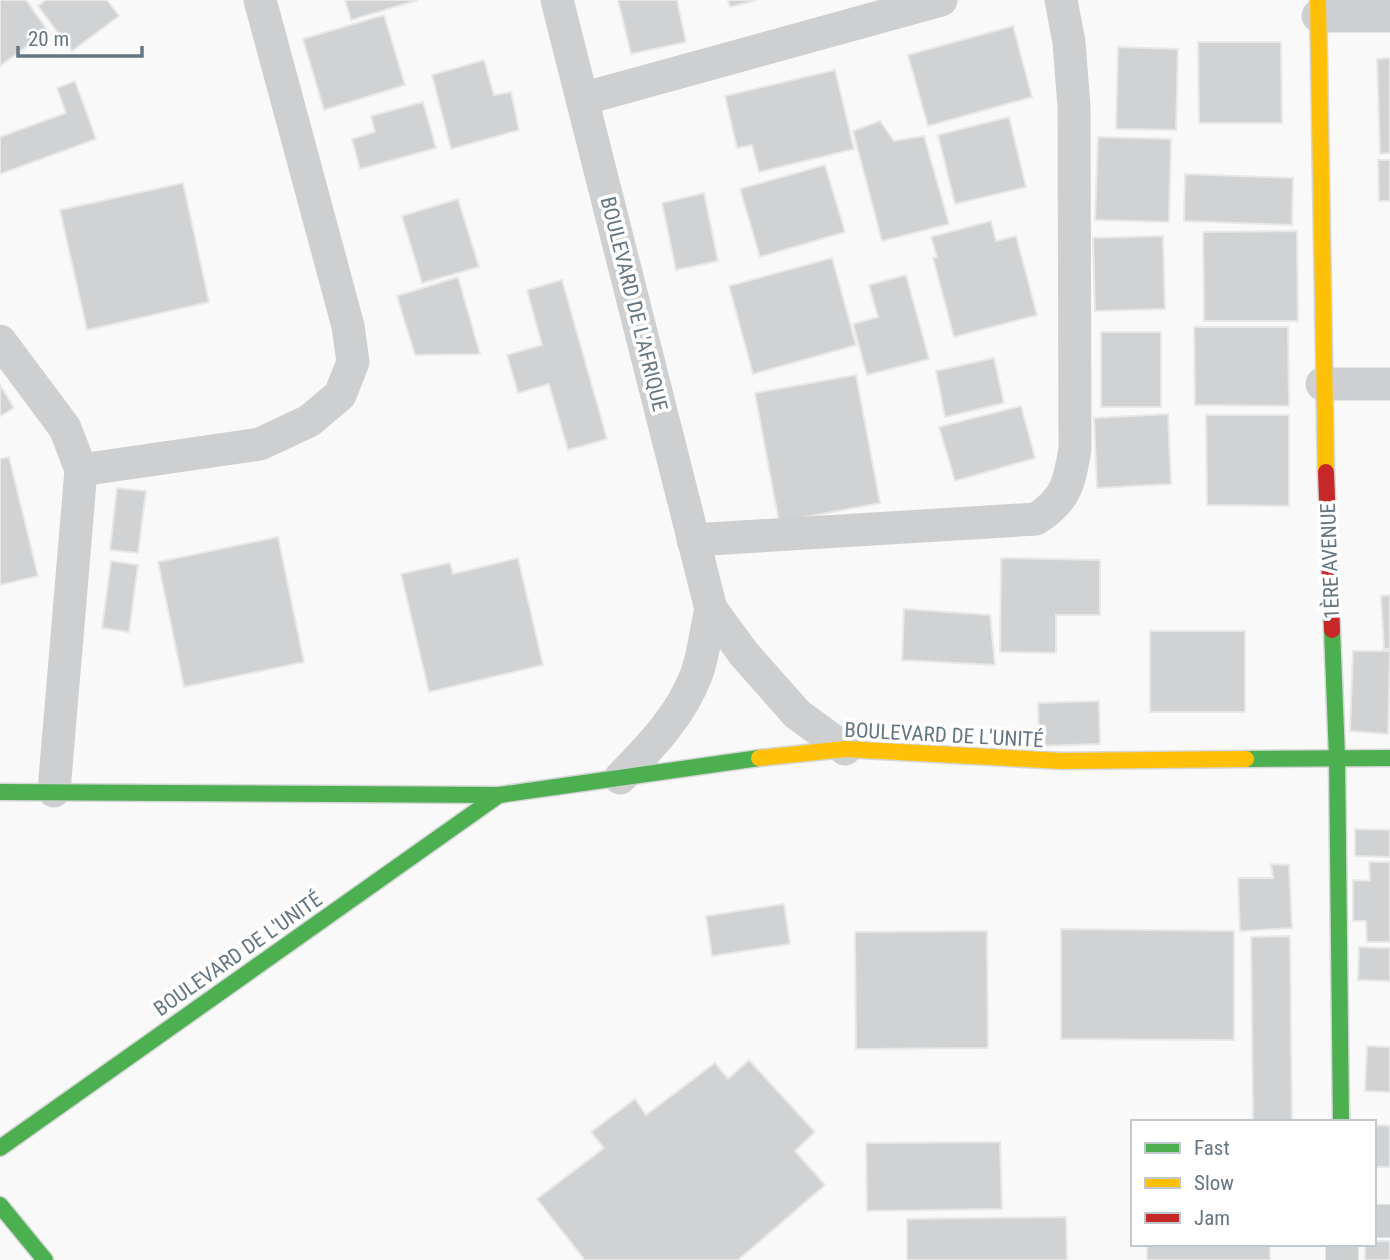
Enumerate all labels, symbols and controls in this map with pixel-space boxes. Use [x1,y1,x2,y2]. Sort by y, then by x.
scale bar [18,14,142,58]
text: 20 m [28,27,69,51]
street label: BOULEVARD DE L'AFRIQUE [596,194,672,414]
street label: 1ÈRE AVENUE [1316,503,1344,619]
street label: BOULEVARD DE L'UNITÉ [844,718,1044,752]
street label: BOULEVARD DE L'UNITÉ [149,887,327,1021]
legend [1131,1120,1376,1246]
text: Fast [1194,1136,1230,1160]
text: Slow [1194,1171,1234,1195]
text: Jam [1194,1206,1230,1230]

